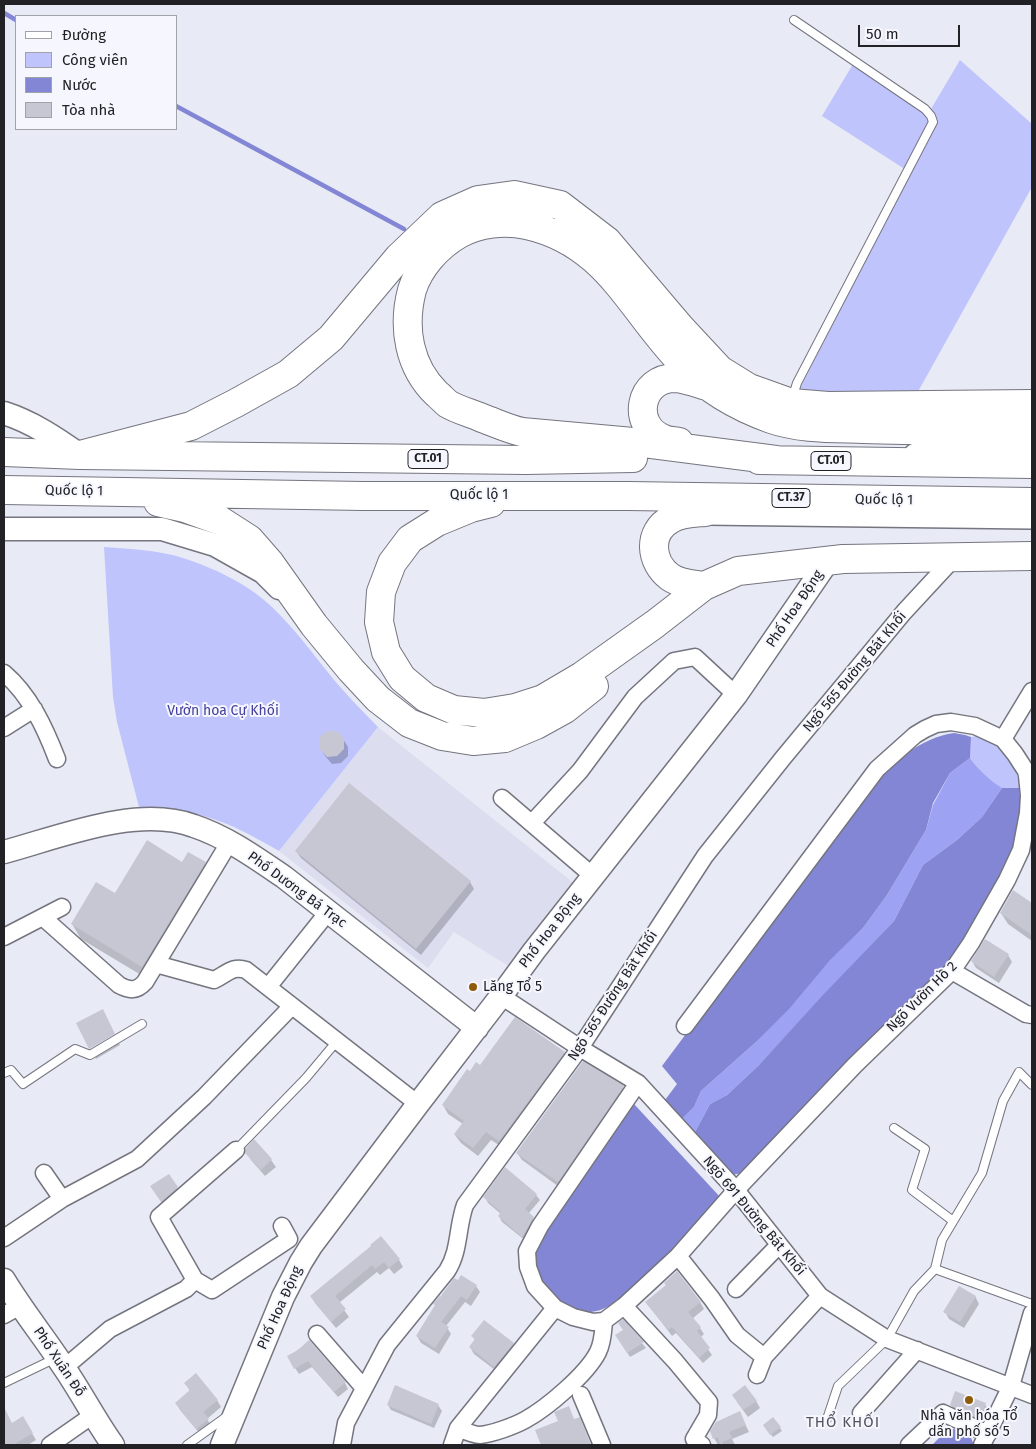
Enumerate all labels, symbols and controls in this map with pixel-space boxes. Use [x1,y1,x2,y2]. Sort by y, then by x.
legend [15,15,178,130]
scale bar [861,15,964,47]
text: 50 m [866,25,899,43]
text: Đường [62,26,106,44]
text: Công viên [62,51,128,69]
text: Nước [62,76,97,94]
text: Tòa nhà [62,101,115,119]
road number: CT.01 [408,449,448,468]
road number: CT.01 [811,452,851,471]
street label: Quốc lộ 1 [45,482,103,500]
street label: Quốc lộ 1 [450,487,508,503]
road number: CT.37 [772,488,810,508]
street label: Quốc lộ 1 [855,491,913,509]
street label: Phố Hoa Động [763,567,827,651]
street label: Ngõ 565 Đường Bát Khối [800,608,910,736]
park label: Vườn hoa Cự Khối [167,703,279,719]
street label: Phố Dương Bá Trạc [244,848,350,932]
street label: Phố Hoa Động [516,890,584,972]
street label: Ngõ 565 Đường Bát Khối [565,928,661,1064]
street label: Ngõ Vườn Hồ 2 [883,958,961,1036]
place label: Lăng Tổ 5 [483,979,542,995]
marker: Lăng Tổ 5 [467,981,479,993]
street label: Ngõ 691 Đường Bát Khối [699,1153,809,1279]
street label: Phố Hoa Động [254,1264,306,1352]
street label: Phố Xuân Đỗ [30,1324,88,1400]
marker: Nhà văn hóa Tổ dấn phố số 5 [963,1394,975,1406]
place label: Nhà văn hóa Tổ dấn phố số 5 [920,1408,1018,1440]
district label: THỔ KHỐI [805,1414,881,1432]

